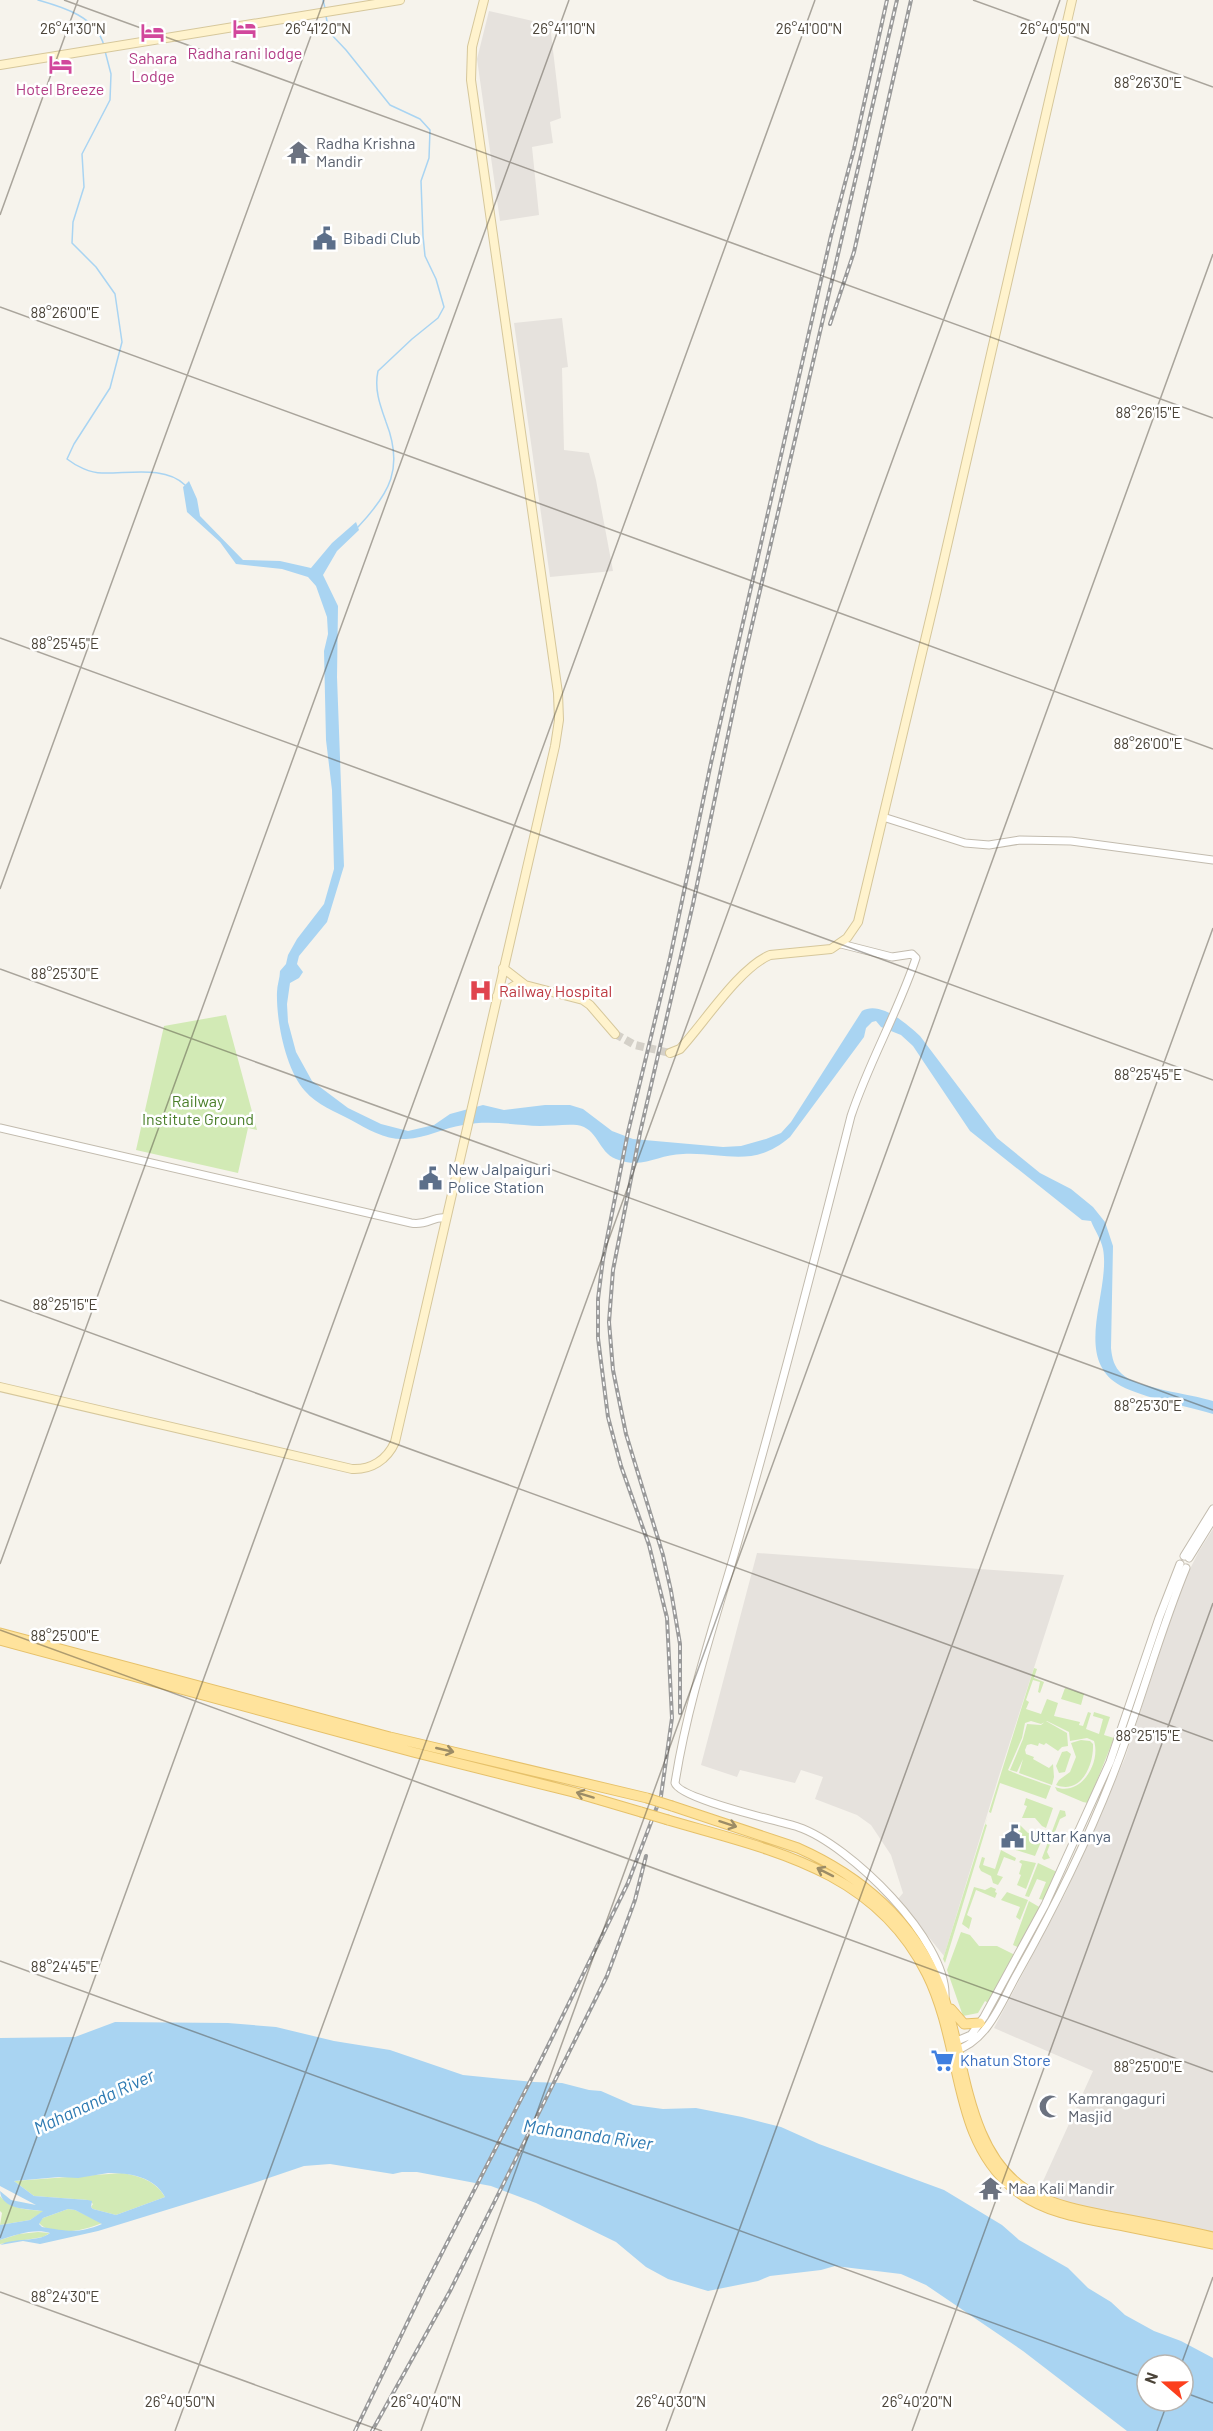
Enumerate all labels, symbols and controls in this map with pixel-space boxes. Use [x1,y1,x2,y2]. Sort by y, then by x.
hotel icon: Radha rani lodge [232,15,258,41]
text: 26°41'30"N [40,19,106,37]
text: 26°41'20"N [285,19,351,37]
text: 26°41'10"N [532,19,596,37]
text: 26°41'00"N [776,19,842,37]
text: 26°40'50"N [1020,19,1090,37]
hotel icon: Sahara Lodge [140,20,166,46]
place label: Radha rani lodge [188,43,302,62]
place label: Sahara Lodge [129,48,177,85]
hotel icon: Hotel Breeze [47,51,73,77]
text: 88°26'30"E [1114,73,1182,91]
place label: Hotel Breeze [16,79,104,98]
place label: Radha Krishna Mandir [316,133,416,170]
temple icon: Radha Krishna Mandir [285,139,311,165]
public building icon: Bibadi Club [312,225,338,251]
place label: Bibadi Club [343,228,421,247]
text: 88°26'00"E [30,303,100,321]
text: 88°26'15"E [1115,403,1181,421]
text: 88°25'45"E [31,634,99,652]
text: 88°26'00"E [1113,734,1183,752]
text: 88°25'30"E [31,964,99,982]
hospital icon: Railway Hospital [468,978,494,1004]
place label: Railway Hospital [499,981,612,1000]
text: 88°25'45"E [1114,1065,1182,1083]
park label: Railway Institute Ground [142,1091,254,1128]
place label: New Jalpaiguri Police Station [448,1159,551,1196]
public building icon: New Jalpaiguri Police Station [417,1165,443,1191]
text: 88°25'15"E [32,1295,98,1313]
text: 88°25'30"E [1114,1396,1182,1414]
text: 88°25'00"E [30,1626,100,1644]
text: 88°25'15"E [1115,1726,1181,1744]
one-way arrow [435,1744,454,1756]
one-way arrow [576,1789,595,1800]
one-way arrow [718,1820,737,1831]
public building icon: Uttar Kanya [999,1823,1025,1849]
place label: Uttar Kanya [1030,1826,1111,1845]
one-way arrow [817,1866,834,1878]
text: 88°24'45"E [31,1957,99,1975]
supermarket icon: Khatun Store [929,2047,955,2073]
place label: Khatun Store [960,2050,1051,2069]
text: 88°25'00"E [1113,2057,1183,2075]
water label: Mahananda River [30,2063,158,2139]
place label: Kamrangaguri Masjid [1068,2088,1166,2125]
mosque icon: Kamrangaguri Masjid [1037,2094,1063,2120]
water label: Mahananda River [522,2114,655,2154]
temple icon: Maa Kali Mandir [977,2175,1003,2201]
place label: Maa Kali Mandir [1008,2178,1115,2197]
text: 88°24'30"E [31,2287,99,2305]
north arrow [1135,2353,1195,2413]
text: N [1140,2369,1161,2386]
text: 26°40'50"N [145,2392,215,2410]
text: 26°40'40"N [391,2392,461,2410]
text: 26°40'30"N [636,2392,706,2410]
text: 26°40'20"N [882,2392,952,2410]

